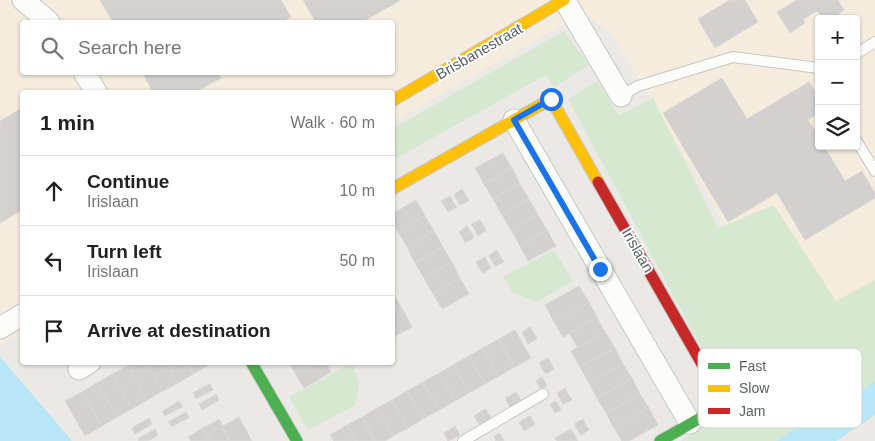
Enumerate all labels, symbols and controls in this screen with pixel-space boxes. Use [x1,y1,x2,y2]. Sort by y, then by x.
map controls [815,15,860,150]
button: + [815,15,860,60]
street label: Brisbanestraat [433,19,526,83]
search box [20,20,395,75]
icon: search [38,34,66,62]
text: Search here [78,37,182,58]
button: − [815,60,860,105]
route start [540,88,563,111]
button: layers [815,105,860,150]
text: 1 min [40,111,95,134]
text: Walk · 60 m [290,114,375,131]
text: Continue [87,171,169,192]
icon: ahead [40,177,68,205]
text: 10 m [339,182,375,199]
text: Irislaan [87,193,139,210]
street label: Irislaan [619,225,657,275]
text: Turn left [87,241,162,262]
icon: left [40,247,68,275]
text: 50 m [339,252,375,269]
route end [589,258,612,281]
text: Irislaan [87,263,139,280]
icon: arrive [40,317,68,345]
text: Arrive at destination [87,320,271,341]
legend [698,348,862,428]
text: Fast [739,358,766,374]
text: Slow [739,380,770,396]
text: Jam [739,403,765,419]

